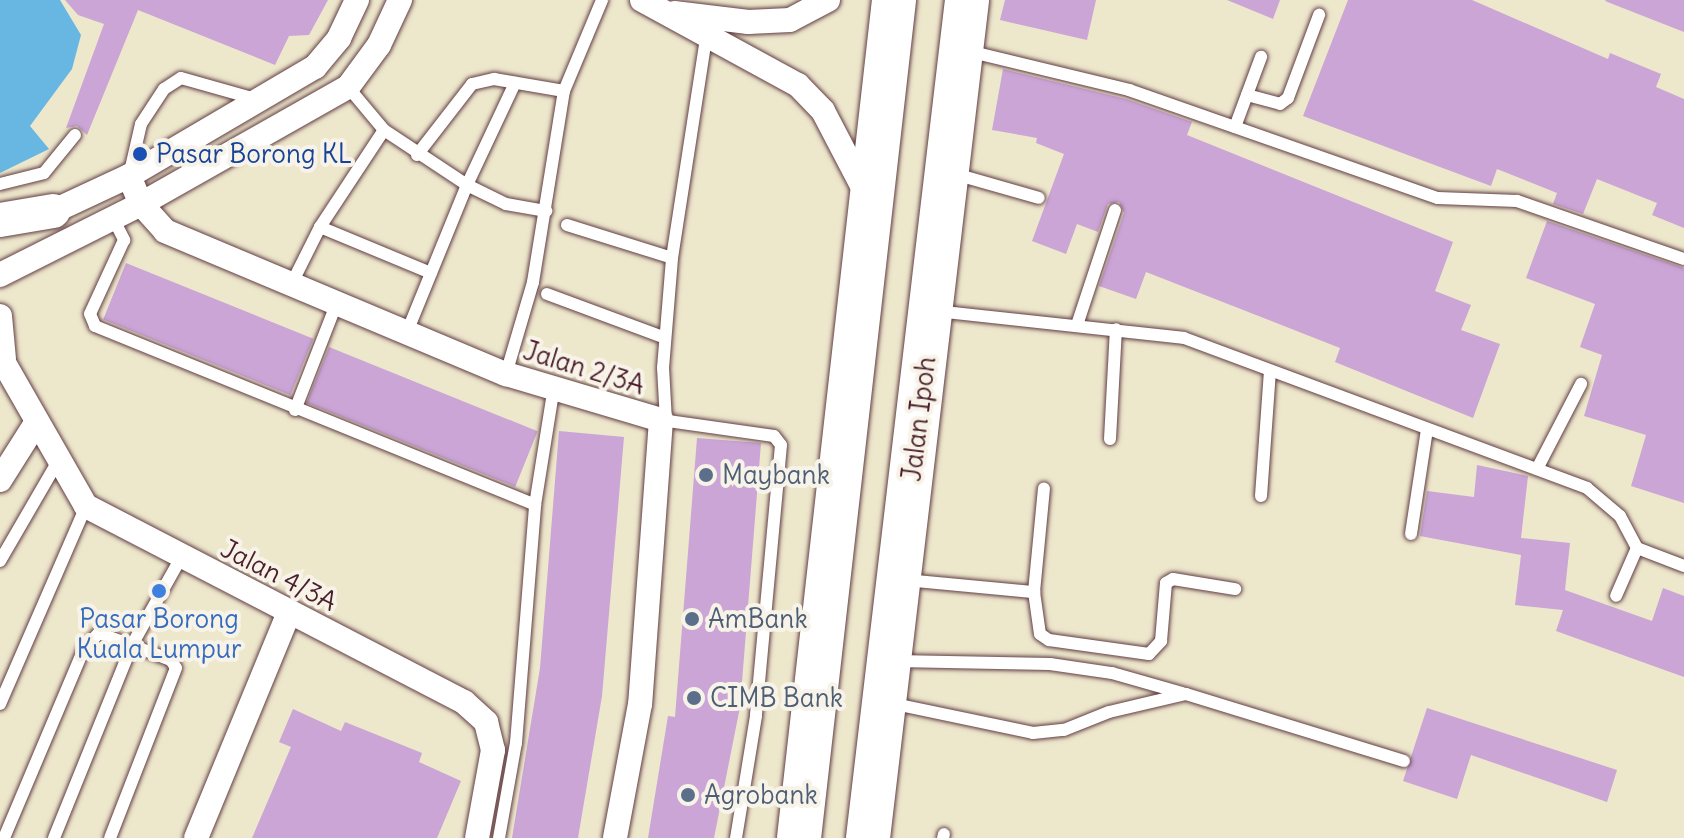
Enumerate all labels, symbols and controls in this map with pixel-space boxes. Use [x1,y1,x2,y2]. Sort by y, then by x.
place label: Pasar Borong KL [156,138,352,170]
marker: Pasar Borong KL [131,145,149,163]
street label: Jalan 2/3A [520,335,648,401]
street label: Jalan Ipoh [896,355,942,483]
place label: Maybank [722,459,830,491]
marker: Maybank [697,466,715,484]
street label: Jalan 4/3A [216,533,342,617]
marker: Pasar Borong Kuala Lumpur [150,582,168,600]
place label: Pasar Borong Kuala Lumpur [77,603,241,664]
place label: AmBank [708,603,808,635]
marker: AmBank [683,610,701,628]
place label: CIMB Bank [710,682,843,714]
marker: CIMB Bank [685,689,703,707]
place label: Agrobank [704,779,818,811]
marker: Agrobank [679,786,697,804]

